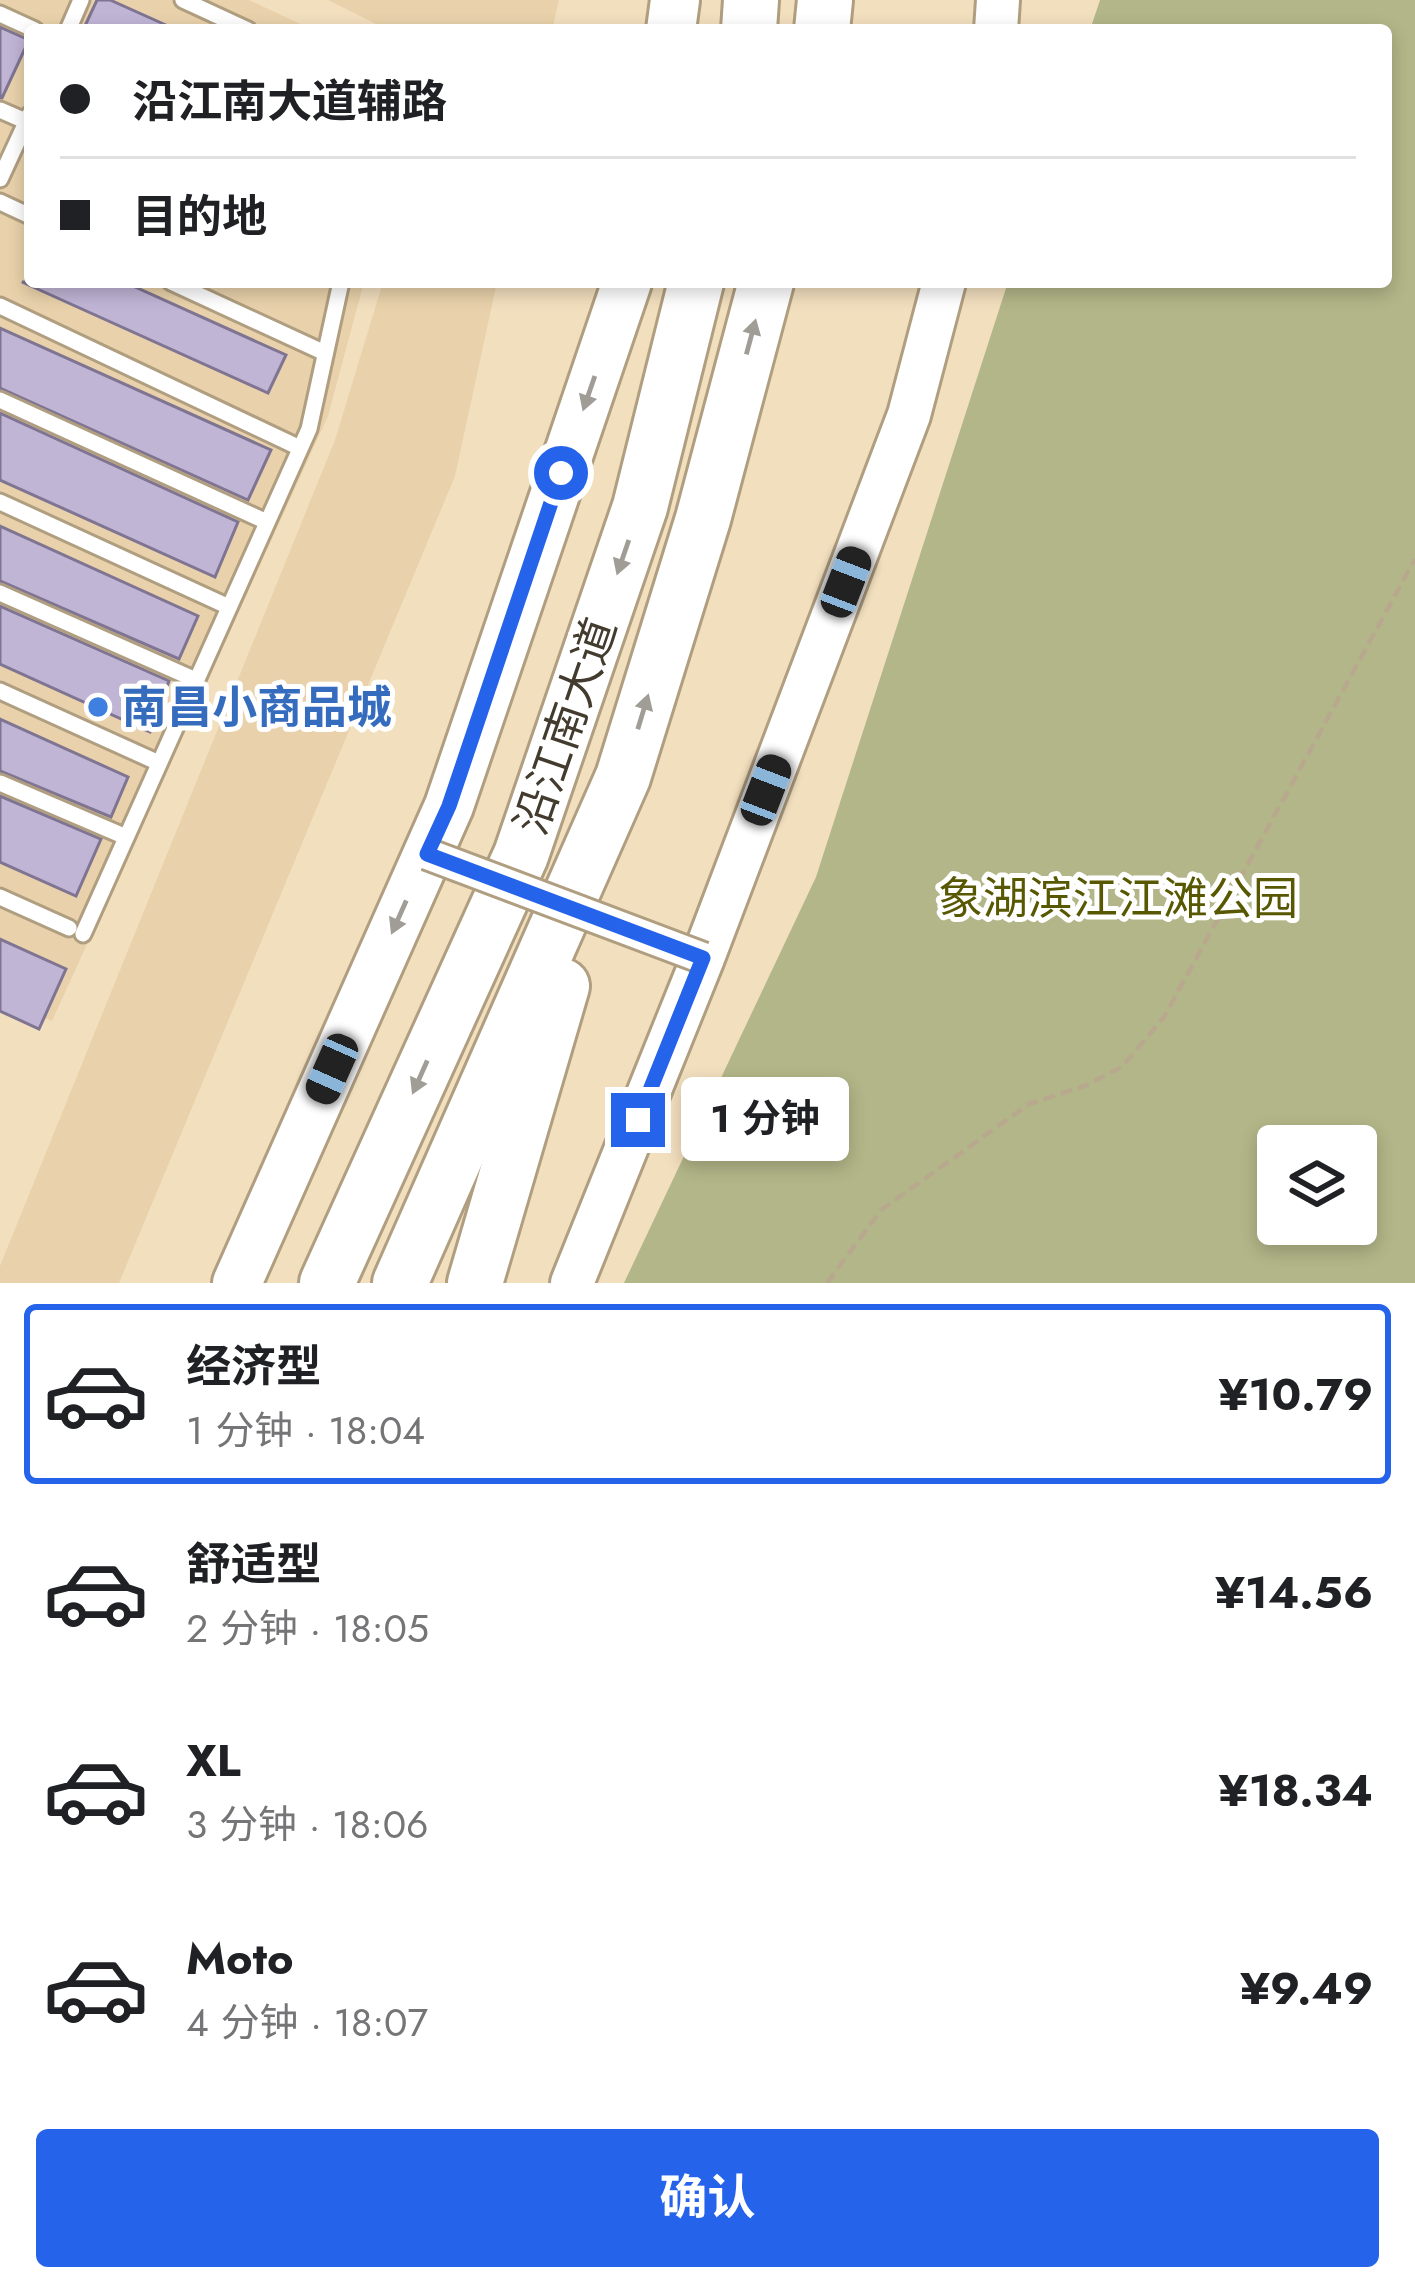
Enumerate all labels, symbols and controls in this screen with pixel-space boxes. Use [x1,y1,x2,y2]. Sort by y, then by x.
text: 沿江南大道辅路 [132,69,447,134]
text: 目的地 [132,184,267,249]
one-way arrow [743,319,762,356]
one-way arrow [579,375,597,411]
route start [534,446,588,500]
one-way arrow [613,539,631,575]
car [816,542,876,622]
street label: 沿江南大道 [498,609,633,843]
place label: 南昌小商品城 [122,675,392,740]
one-way arrow [635,693,653,730]
marker: 南昌小商品城 [85,694,111,720]
car [736,750,796,830]
park label: 象湖滨江江滩公园 [938,866,1298,931]
one-way arrow [389,900,409,935]
car [301,1029,363,1109]
one-way arrow [410,1059,430,1094]
callout: 1 分钟 [680,1078,848,1162]
text: 1 分钟 [710,1090,820,1147]
route end [611,1093,665,1147]
map controls [1257,1125,1377,1245]
button: layers [1257,1125,1377,1245]
text: 经济型 [186,1334,321,1399]
icon: car [42,1340,150,1448]
text: ¥10.79 [1218,1362,1373,1427]
text: 1 分钟 · 18:04 [186,1402,425,1459]
text: 舒适型 [186,1532,321,1597]
icon: car [42,1538,150,1646]
text: ¥14.56 [1215,1560,1373,1625]
text: 2 分钟 · 18:05 [186,1600,429,1657]
text: XL [186,1728,241,1793]
icon: car [42,1736,150,1844]
text: ¥18.34 [1219,1758,1373,1823]
text: 3 分钟 · 18:06 [186,1796,429,1853]
text: Moto [186,1926,294,1991]
icon: car [42,1934,150,2042]
text: ¥9.49 [1240,1956,1373,2021]
text: 4 分钟 · 18:07 [186,1994,428,2051]
button: 确认 [36,2129,1379,2267]

